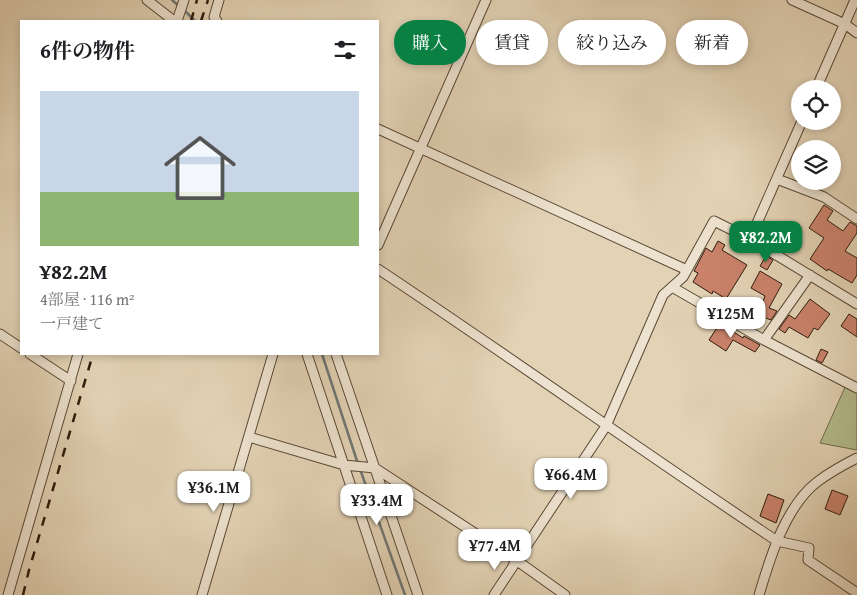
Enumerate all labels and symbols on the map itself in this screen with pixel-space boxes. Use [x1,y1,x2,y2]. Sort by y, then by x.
pin: ¥82.2M [725,220,807,263]
pin: ¥125M [696,296,766,339]
pin: ¥66.4M [530,458,612,500]
pin: ¥36.1M [173,470,255,513]
pin: ¥33.4M [336,484,418,526]
pin: ¥77.4M [454,528,536,571]

